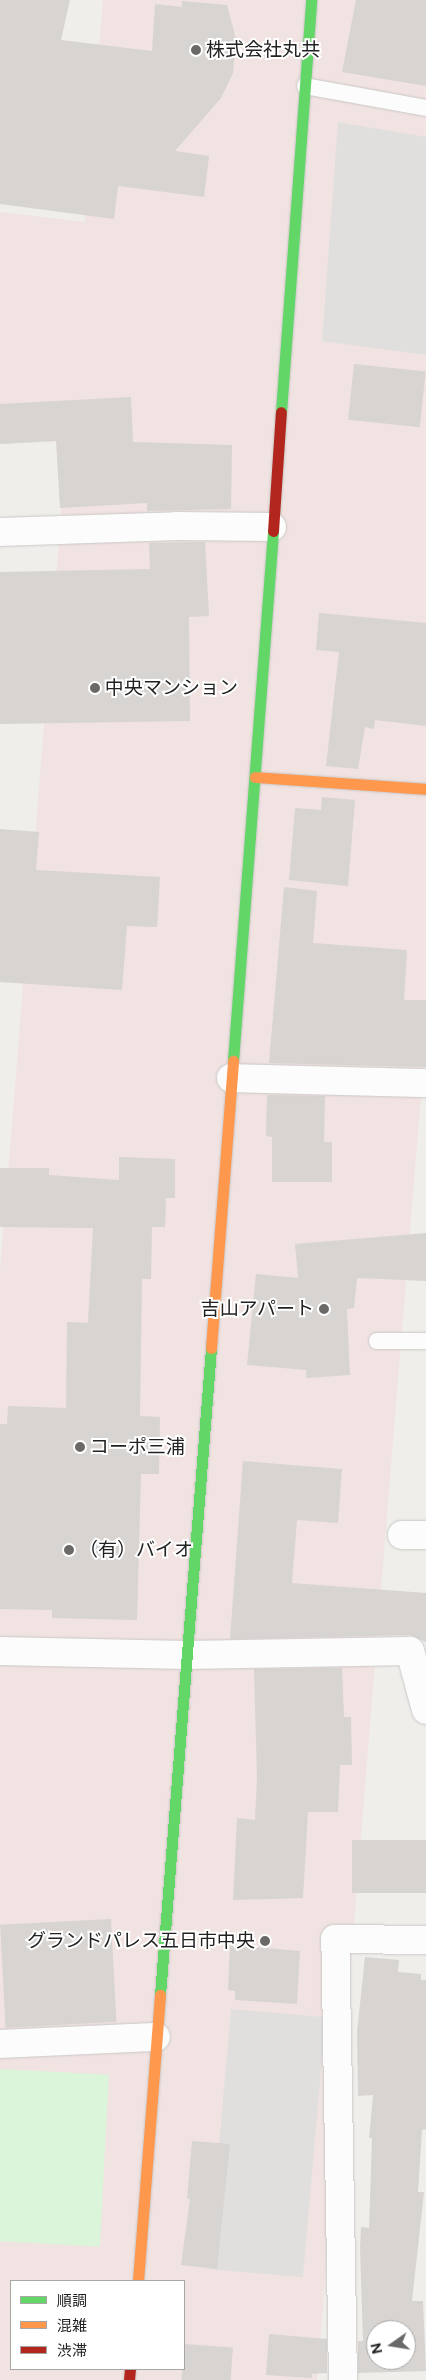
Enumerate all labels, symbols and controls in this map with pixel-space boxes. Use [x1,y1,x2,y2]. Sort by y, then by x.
place label: 株式会社丸共 [206,39,320,61]
marker: 株式会社丸共 [190,44,202,56]
place label: 中央マンション [105,677,238,699]
marker: 中央マンション [89,682,101,694]
place label: 吉山アパート [200,1298,314,1320]
marker: 吉山アパート [318,1303,330,1315]
place label: コーポ三浦 [90,1436,185,1458]
marker: コーポ三浦 [74,1441,86,1453]
place label: （有）バイオ [79,1539,193,1561]
marker: （有）バイオ [63,1544,75,1556]
place label: グランドパレス五日市中央 [27,1930,255,1952]
marker: グランドパレス五日市中央 [259,1935,271,1947]
legend [10,2280,185,2370]
text: 順調 [57,2292,87,2310]
text: 混雑 [57,2317,87,2335]
north arrow [366,2320,416,2370]
text: N [367,2341,386,2355]
text: 渋滞 [57,2342,87,2360]

